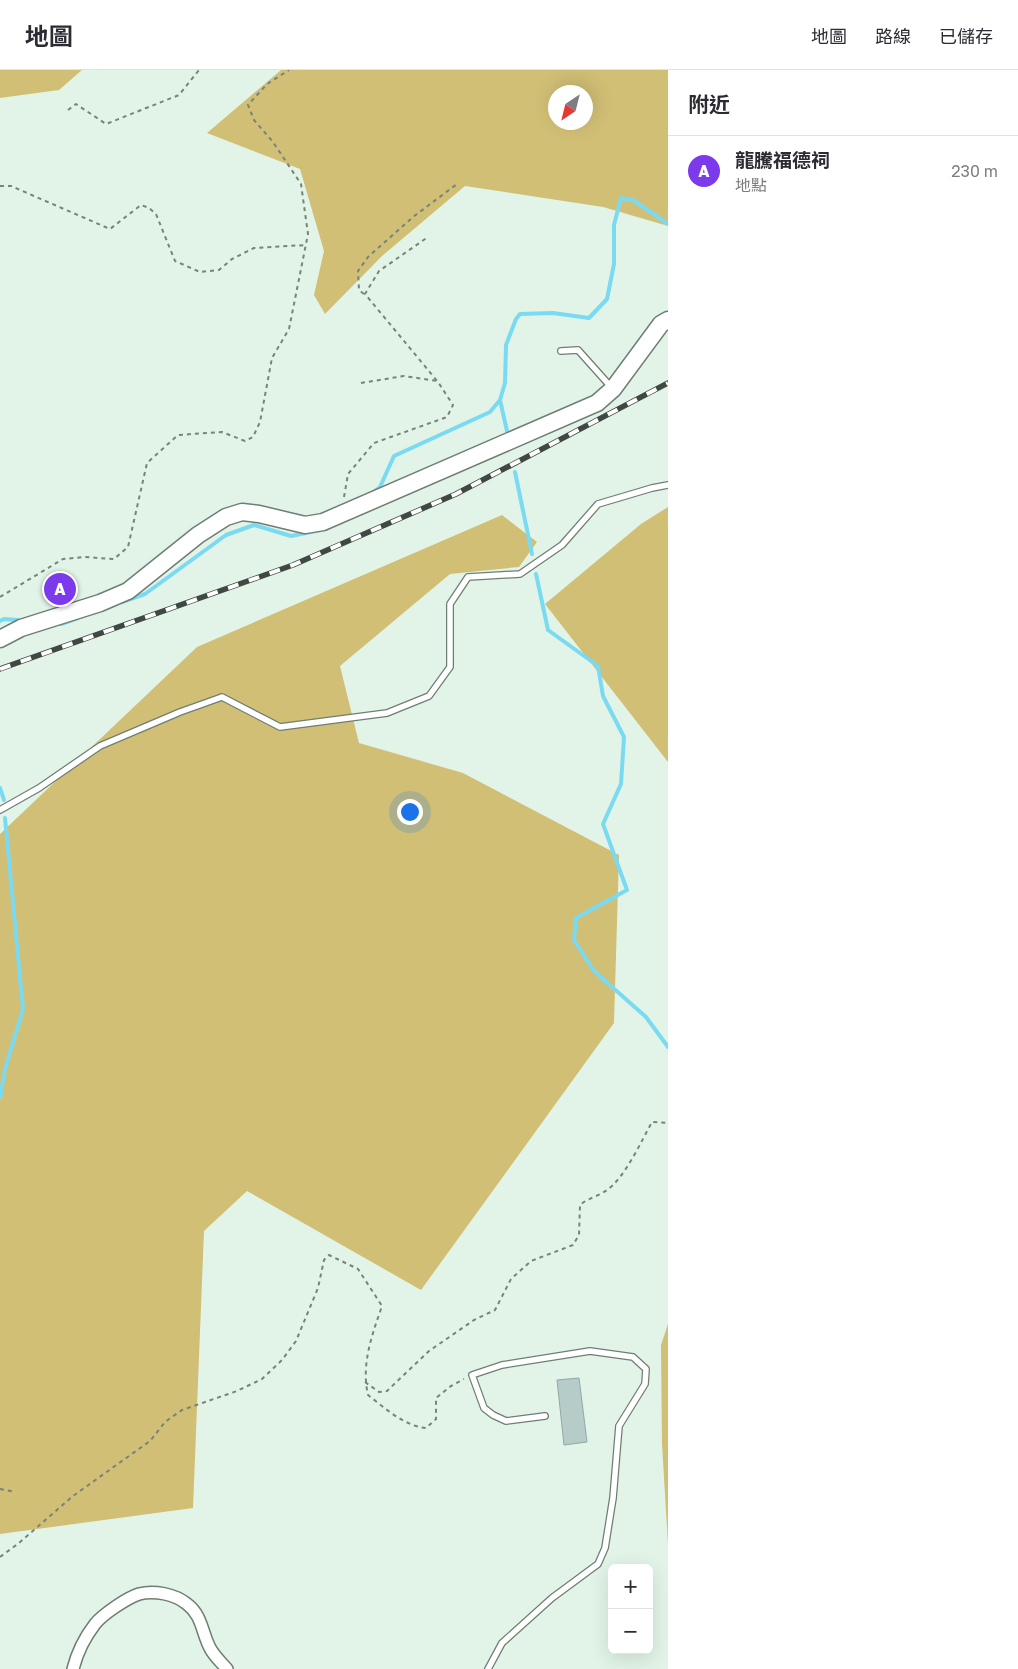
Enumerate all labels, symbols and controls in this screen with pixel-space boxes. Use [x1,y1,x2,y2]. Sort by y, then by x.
text: 地圖 [25,21,73,50]
text: 地圖 [811,25,847,47]
text: 路線 [875,25,911,47]
text: 已儲存 [939,25,993,47]
north arrow [548,85,593,130]
text: 附近 [688,91,730,117]
text: 龍騰福德祠 [735,148,830,171]
text: A [698,161,710,181]
text: 230 m [951,161,998,181]
text: 地點 [735,175,767,195]
pin: A [44,570,76,608]
your location [397,799,423,825]
map controls [608,1564,653,1654]
button: + [608,1564,653,1609]
button: − [608,1609,653,1654]

